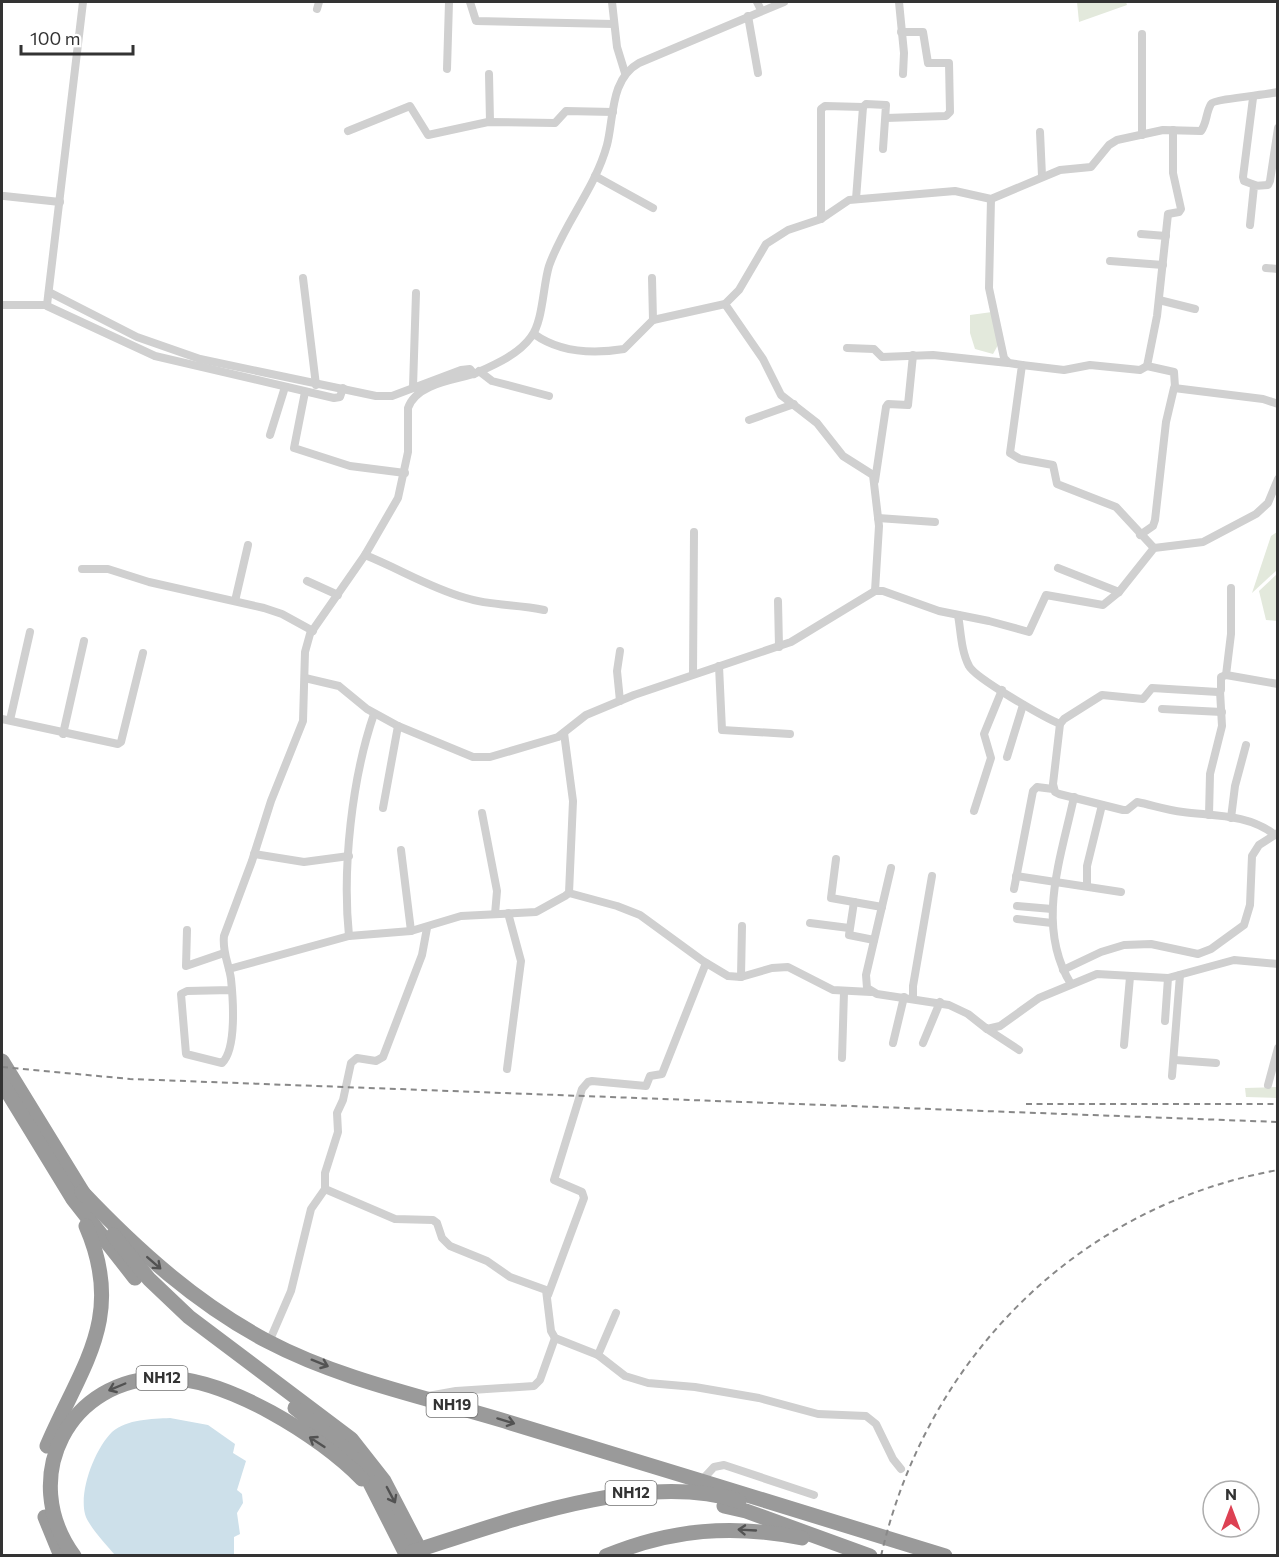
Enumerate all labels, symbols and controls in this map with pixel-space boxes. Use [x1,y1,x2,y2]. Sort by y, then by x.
scale bar [21,18,134,56]
text: 100 m [30,27,80,49]
one-way arrow [146,1256,161,1270]
one-way arrow [310,1359,328,1370]
road number: NH12 [136,1366,188,1390]
one-way arrow [108,1382,127,1393]
road number: NH19 [426,1393,478,1417]
one-way arrow [496,1416,515,1427]
one-way arrow [309,1436,326,1448]
north arrow [1201,1479,1261,1539]
road number: NH12 [606,1481,656,1505]
text: N [1225,1484,1237,1503]
one-way arrow [386,1485,397,1503]
one-way arrow [738,1524,757,1535]

